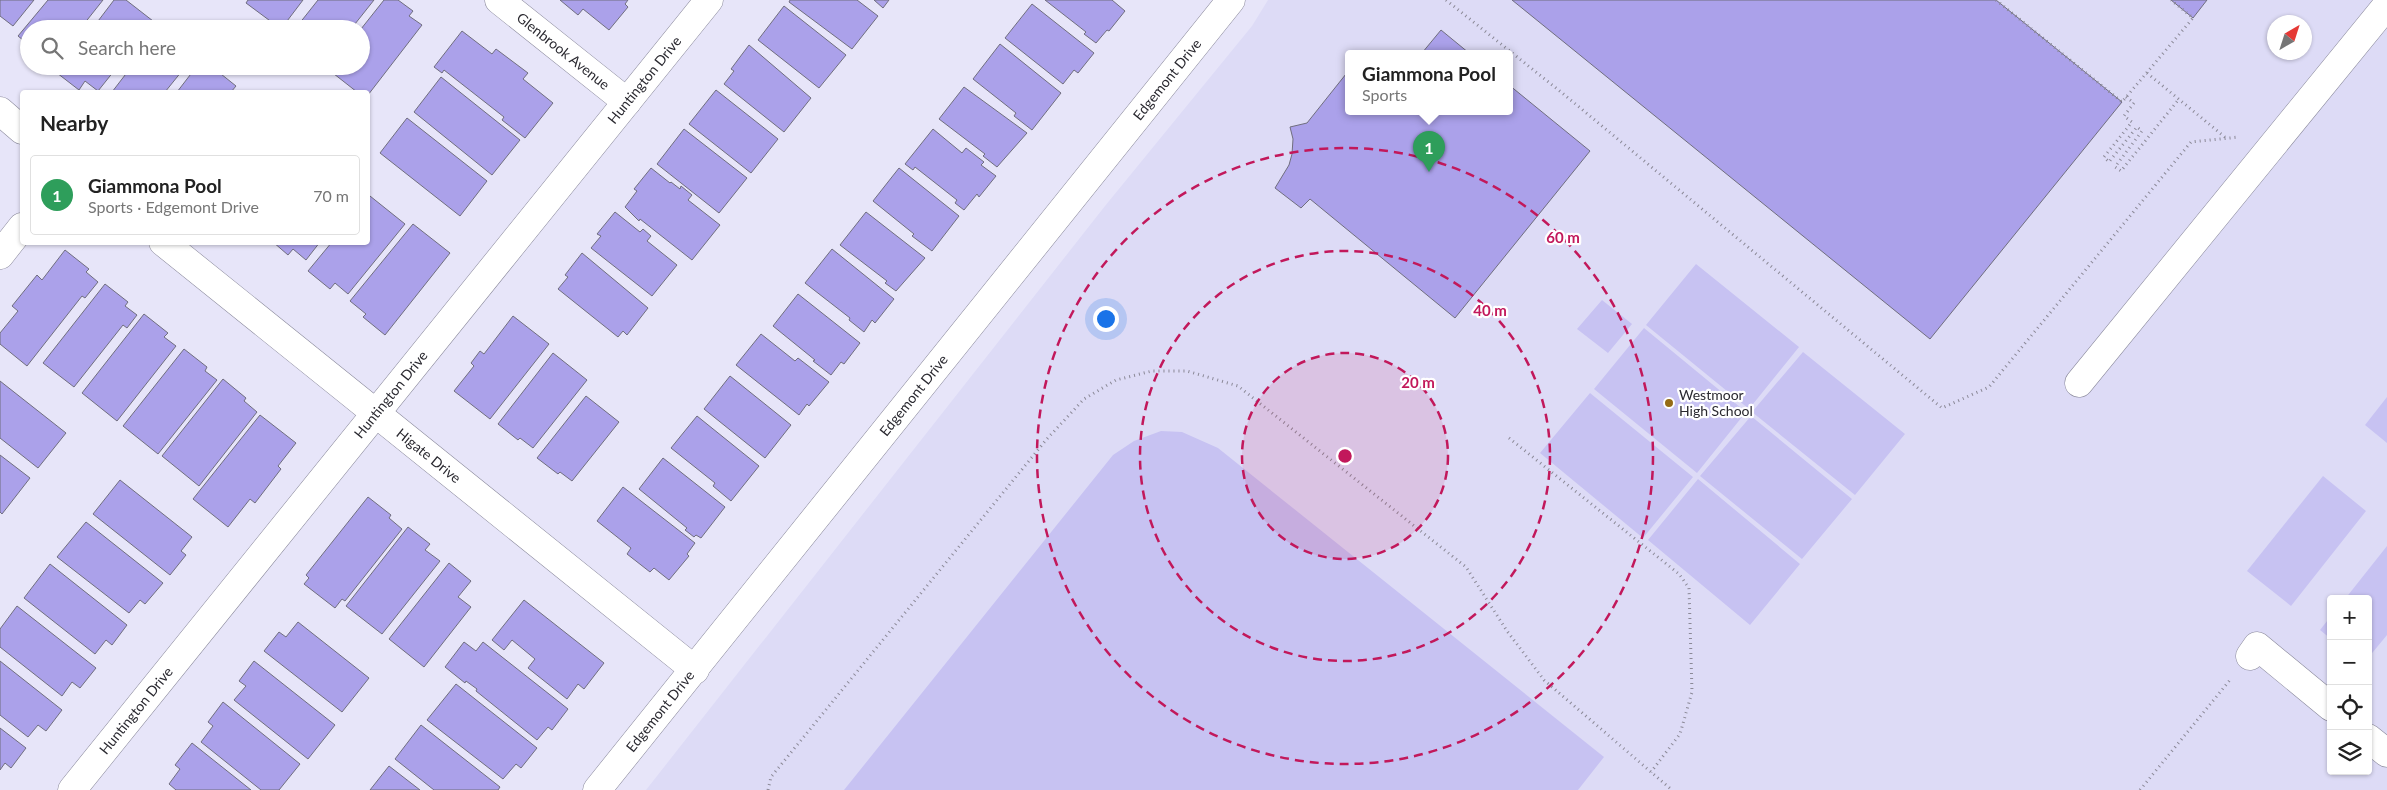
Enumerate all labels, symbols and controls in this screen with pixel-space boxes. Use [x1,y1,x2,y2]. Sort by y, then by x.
street label: Glenbrook Avenue [514,9,613,93]
north arrow [2267,15,2312,60]
search box [20,20,370,75]
street label: Huntington Drive [604,33,684,127]
icon: search [38,34,66,62]
street label: Edgemont Drive [1129,35,1205,123]
text: Search here [78,36,176,59]
popup [1345,50,1513,115]
text: Giammona Pool [1362,62,1496,85]
text: Sports [1362,85,1407,104]
text: Nearby [40,110,108,135]
pin: 1 [1413,131,1445,172]
text: Giammona Pool [88,174,222,197]
text: 1 [52,186,62,205]
text: 70 m [313,186,349,205]
text: Sports · Edgemont Drive [88,197,259,216]
text: 60 m [1546,228,1580,246]
text: 40 m [1473,301,1507,319]
your location [1093,306,1119,332]
street label: Huntington Drive [350,347,431,441]
street label: Edgemont Drive [876,351,951,439]
text: 20 m [1401,373,1435,391]
place label: Westmoor High School [1679,386,1753,419]
marker: Westmoor High School [1663,397,1675,409]
street label: Higate Drive [393,424,465,486]
centre of rings [1336,447,1354,465]
map controls [2327,595,2372,775]
button: + [2327,595,2372,640]
button: − [2327,640,2372,685]
street label: Huntington Drive [95,663,176,757]
street label: Edgemont Drive [622,667,698,755]
button: locate [2327,685,2372,730]
button: layers [2327,730,2372,775]

